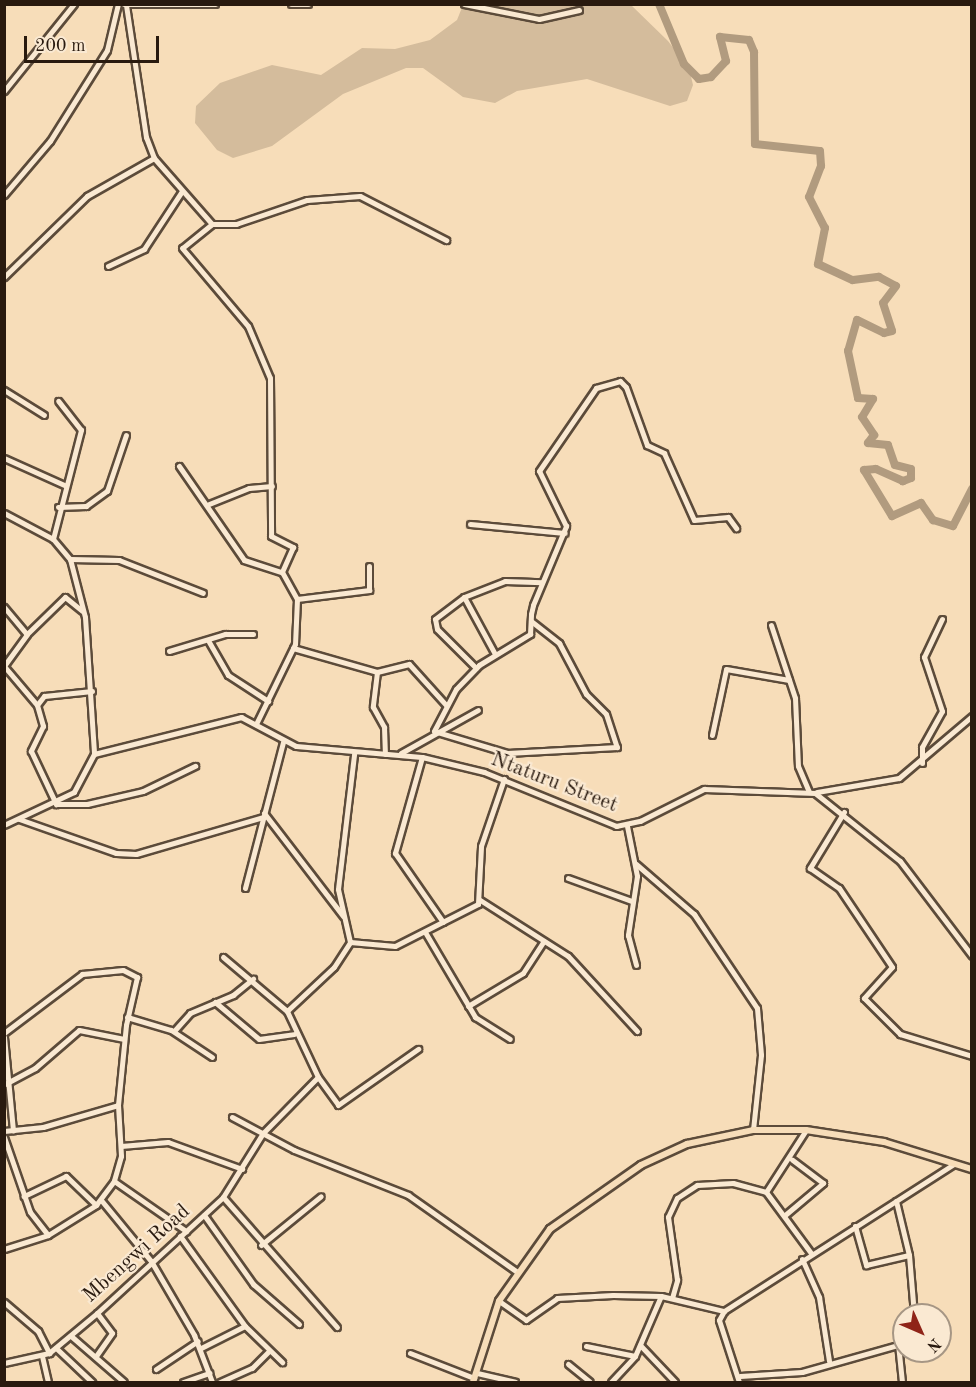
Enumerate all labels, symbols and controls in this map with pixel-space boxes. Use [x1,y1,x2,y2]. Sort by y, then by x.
scale bar [27,24,162,62]
text: 200 m [35,37,86,55]
street label: Ntaturu Street [487,747,621,819]
street label: Mbengwi Road [78,1199,196,1309]
north arrow [892,1303,952,1363]
text: N [923,1334,943,1354]

